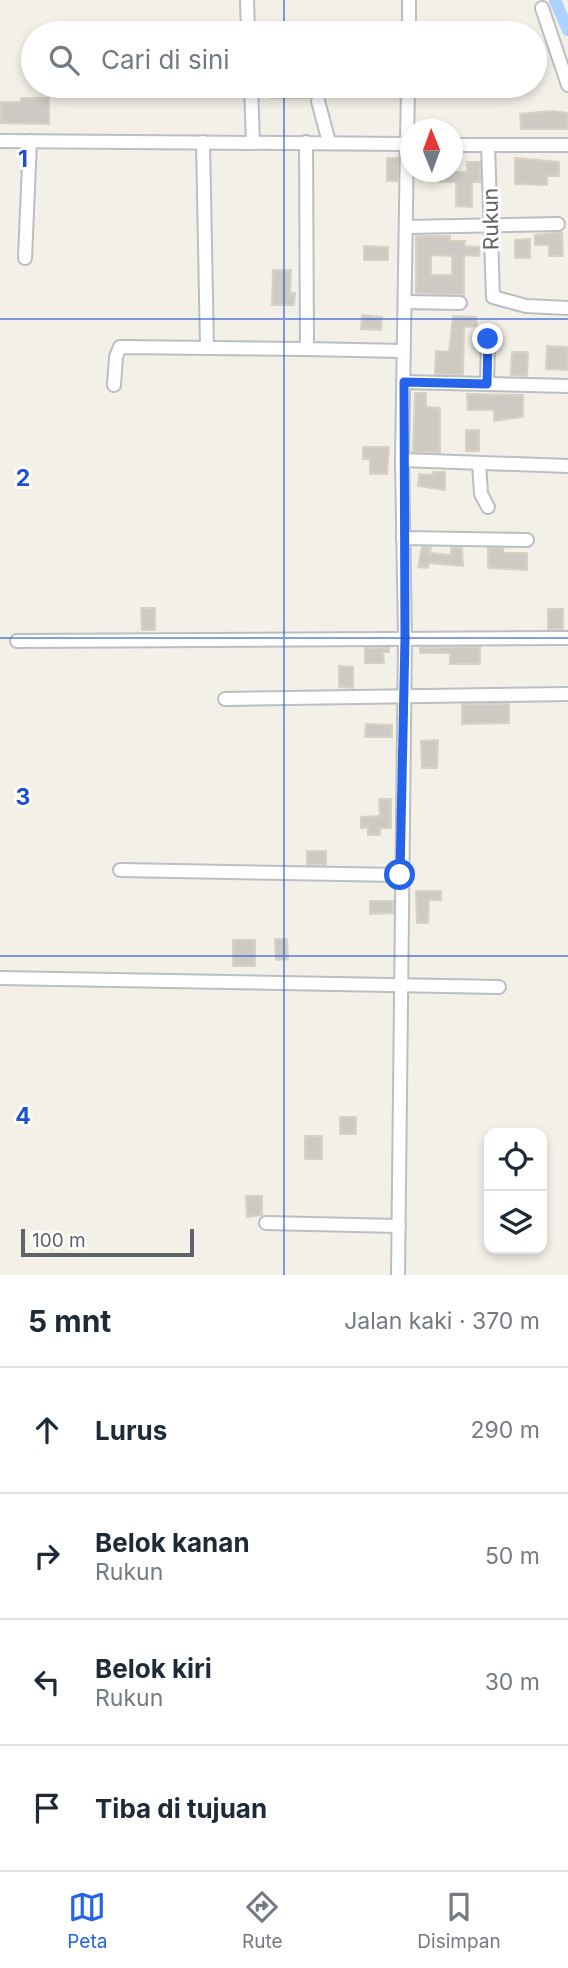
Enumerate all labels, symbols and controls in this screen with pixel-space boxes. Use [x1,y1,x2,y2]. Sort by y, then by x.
search box [21,21,547,98]
icon: search [45,41,83,79]
text: Cari di sini [101,44,230,75]
north arrow [400,119,463,182]
text: 1 [18,145,28,173]
street label: Rukun [477,188,504,250]
route end [472,323,503,354]
text: 2 [16,464,30,492]
text: 3 [16,783,30,811]
route start [384,859,415,890]
text: 4 [15,1102,31,1130]
map controls [484,1128,547,1254]
button: locate [484,1128,547,1191]
button: layers [484,1191,547,1254]
scale bar [21,1226,194,1258]
text: 100 m [32,1229,86,1252]
text: 5 mnt [28,1303,111,1339]
text: Jalan kaki · 370 m [344,1307,540,1335]
icon: ahead [28,1411,66,1449]
text: Lurus [95,1415,167,1446]
text: 290 m [471,1416,540,1444]
text: Belok kanan [95,1527,250,1558]
icon: right [28,1537,66,1575]
text: 50 m [485,1542,540,1570]
text: Rukun [95,1558,163,1586]
text: Belok kiri [95,1653,212,1684]
icon: left [28,1663,66,1701]
text: 30 m [485,1668,540,1696]
text: Rukun [95,1684,163,1712]
icon: arrive [28,1789,66,1827]
text: Tiba di tujuan [95,1793,267,1824]
tab: Peta [67,1888,107,1953]
tab: Rute [242,1888,283,1953]
tab: Disimpan [417,1888,501,1953]

